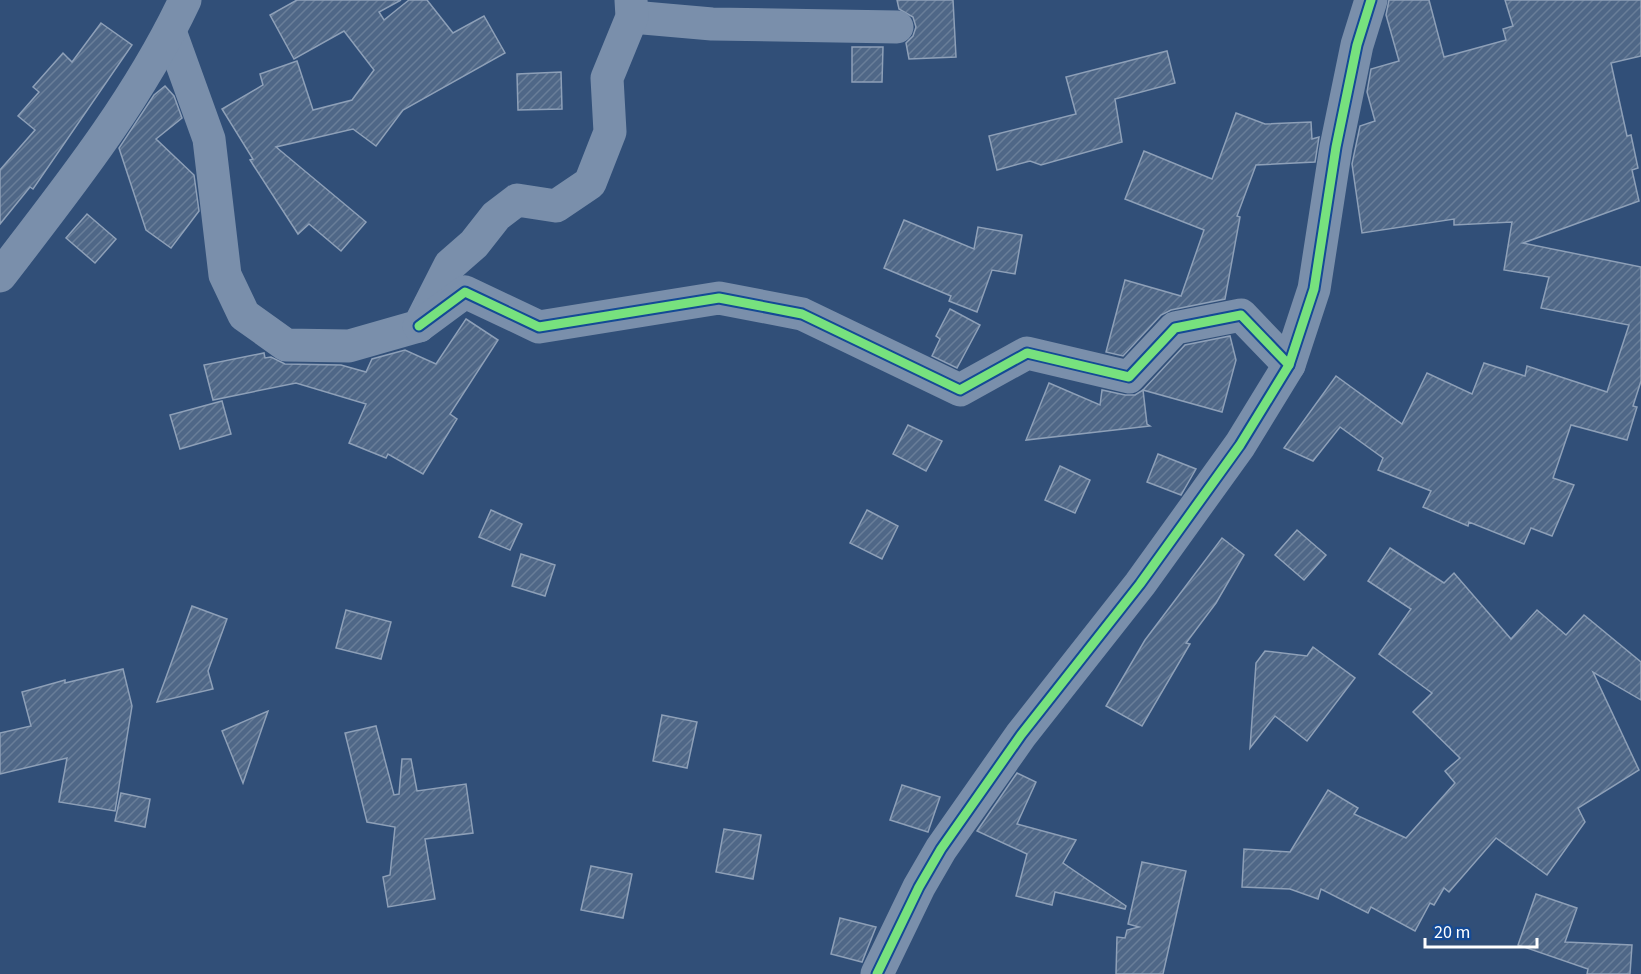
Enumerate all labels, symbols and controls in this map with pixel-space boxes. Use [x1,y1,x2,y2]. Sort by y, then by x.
scale bar [1425,911,1538,949]
text: 20 m [1434,920,1470,945]

